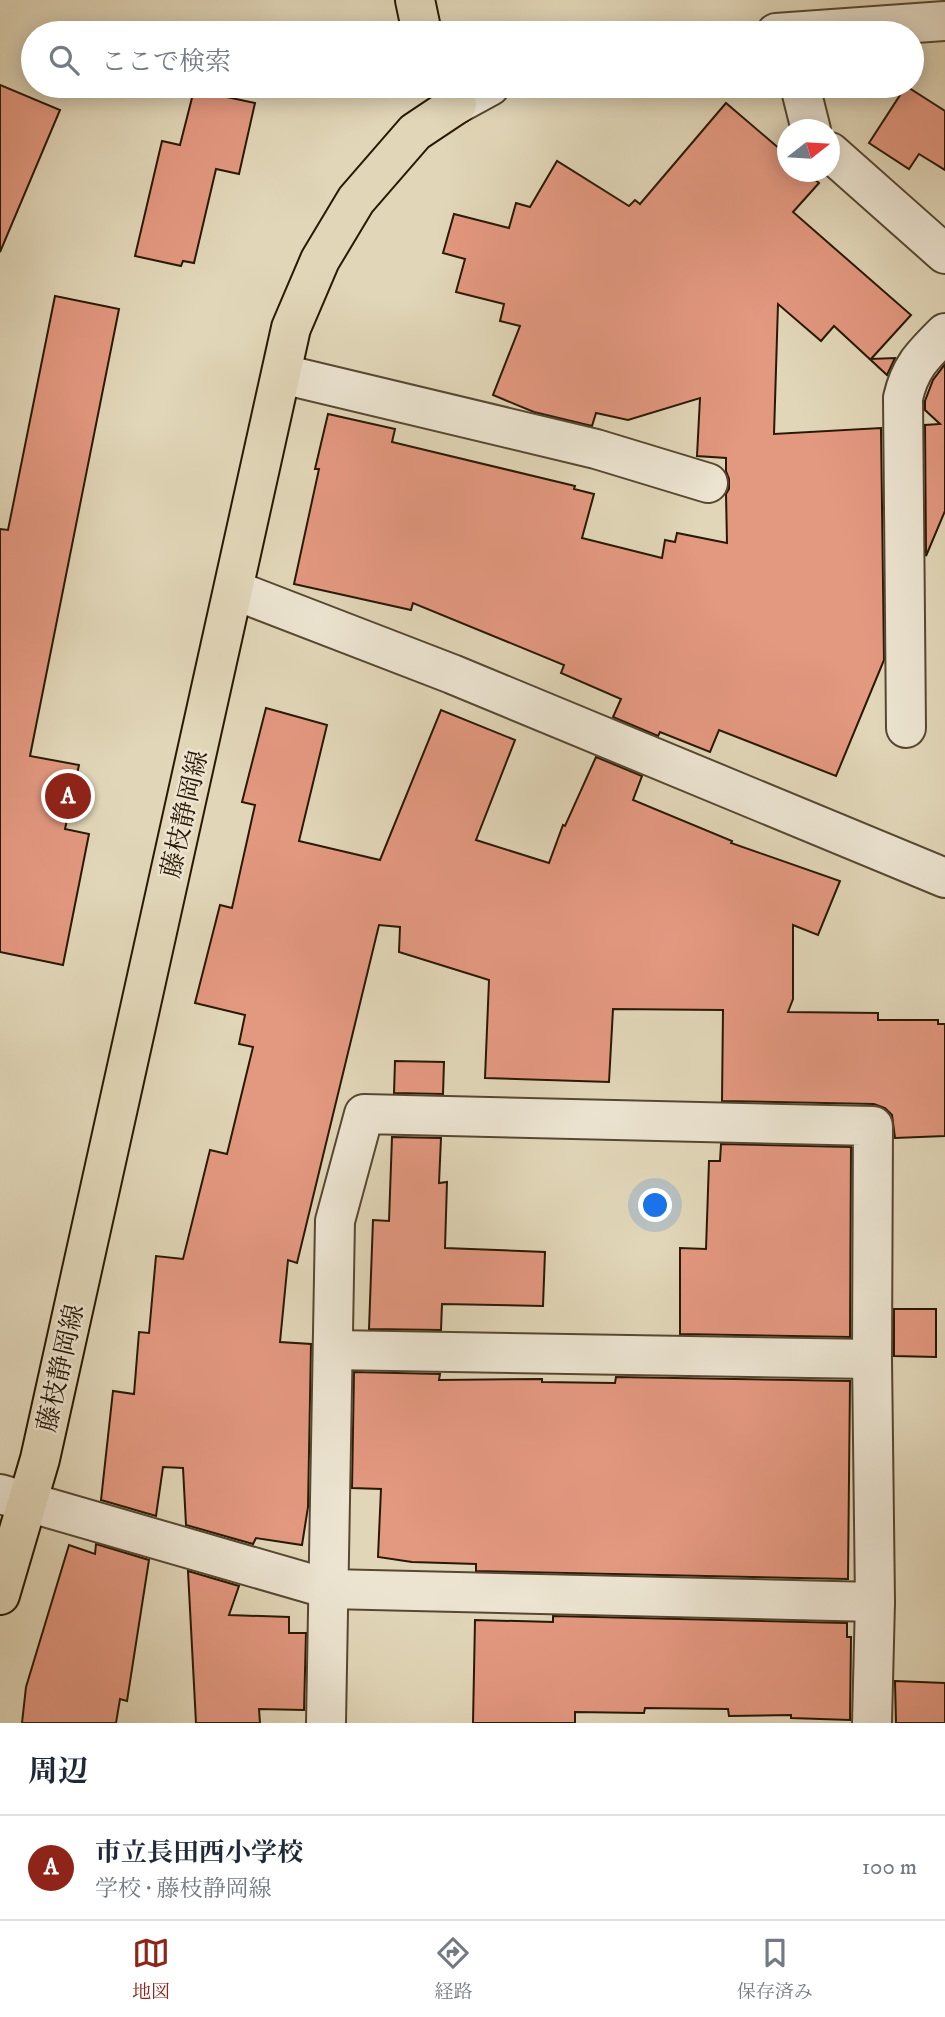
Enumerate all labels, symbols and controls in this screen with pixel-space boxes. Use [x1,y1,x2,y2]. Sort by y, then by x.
search box [21,21,924,98]
icon: search [45,41,83,79]
text: ここで検索 [101,46,231,79]
north arrow [777,119,840,182]
street label: 藤枝静岡線 [155,747,216,881]
pin: A [45,770,91,822]
your location [638,1188,672,1222]
street label: 藤枝静岡線 [31,1301,92,1435]
text: 周辺 [28,1754,88,1791]
text: 市立長田西小学校 [95,1837,303,1870]
text: A [44,1853,58,1882]
text: 100 m [862,1853,917,1882]
text: 学校 · 藤枝静岡線 [95,1875,271,1904]
tab: 地図 [132,1934,170,2004]
tab: 経路 [434,1934,473,2004]
tab: 保存済み [737,1934,813,2004]

